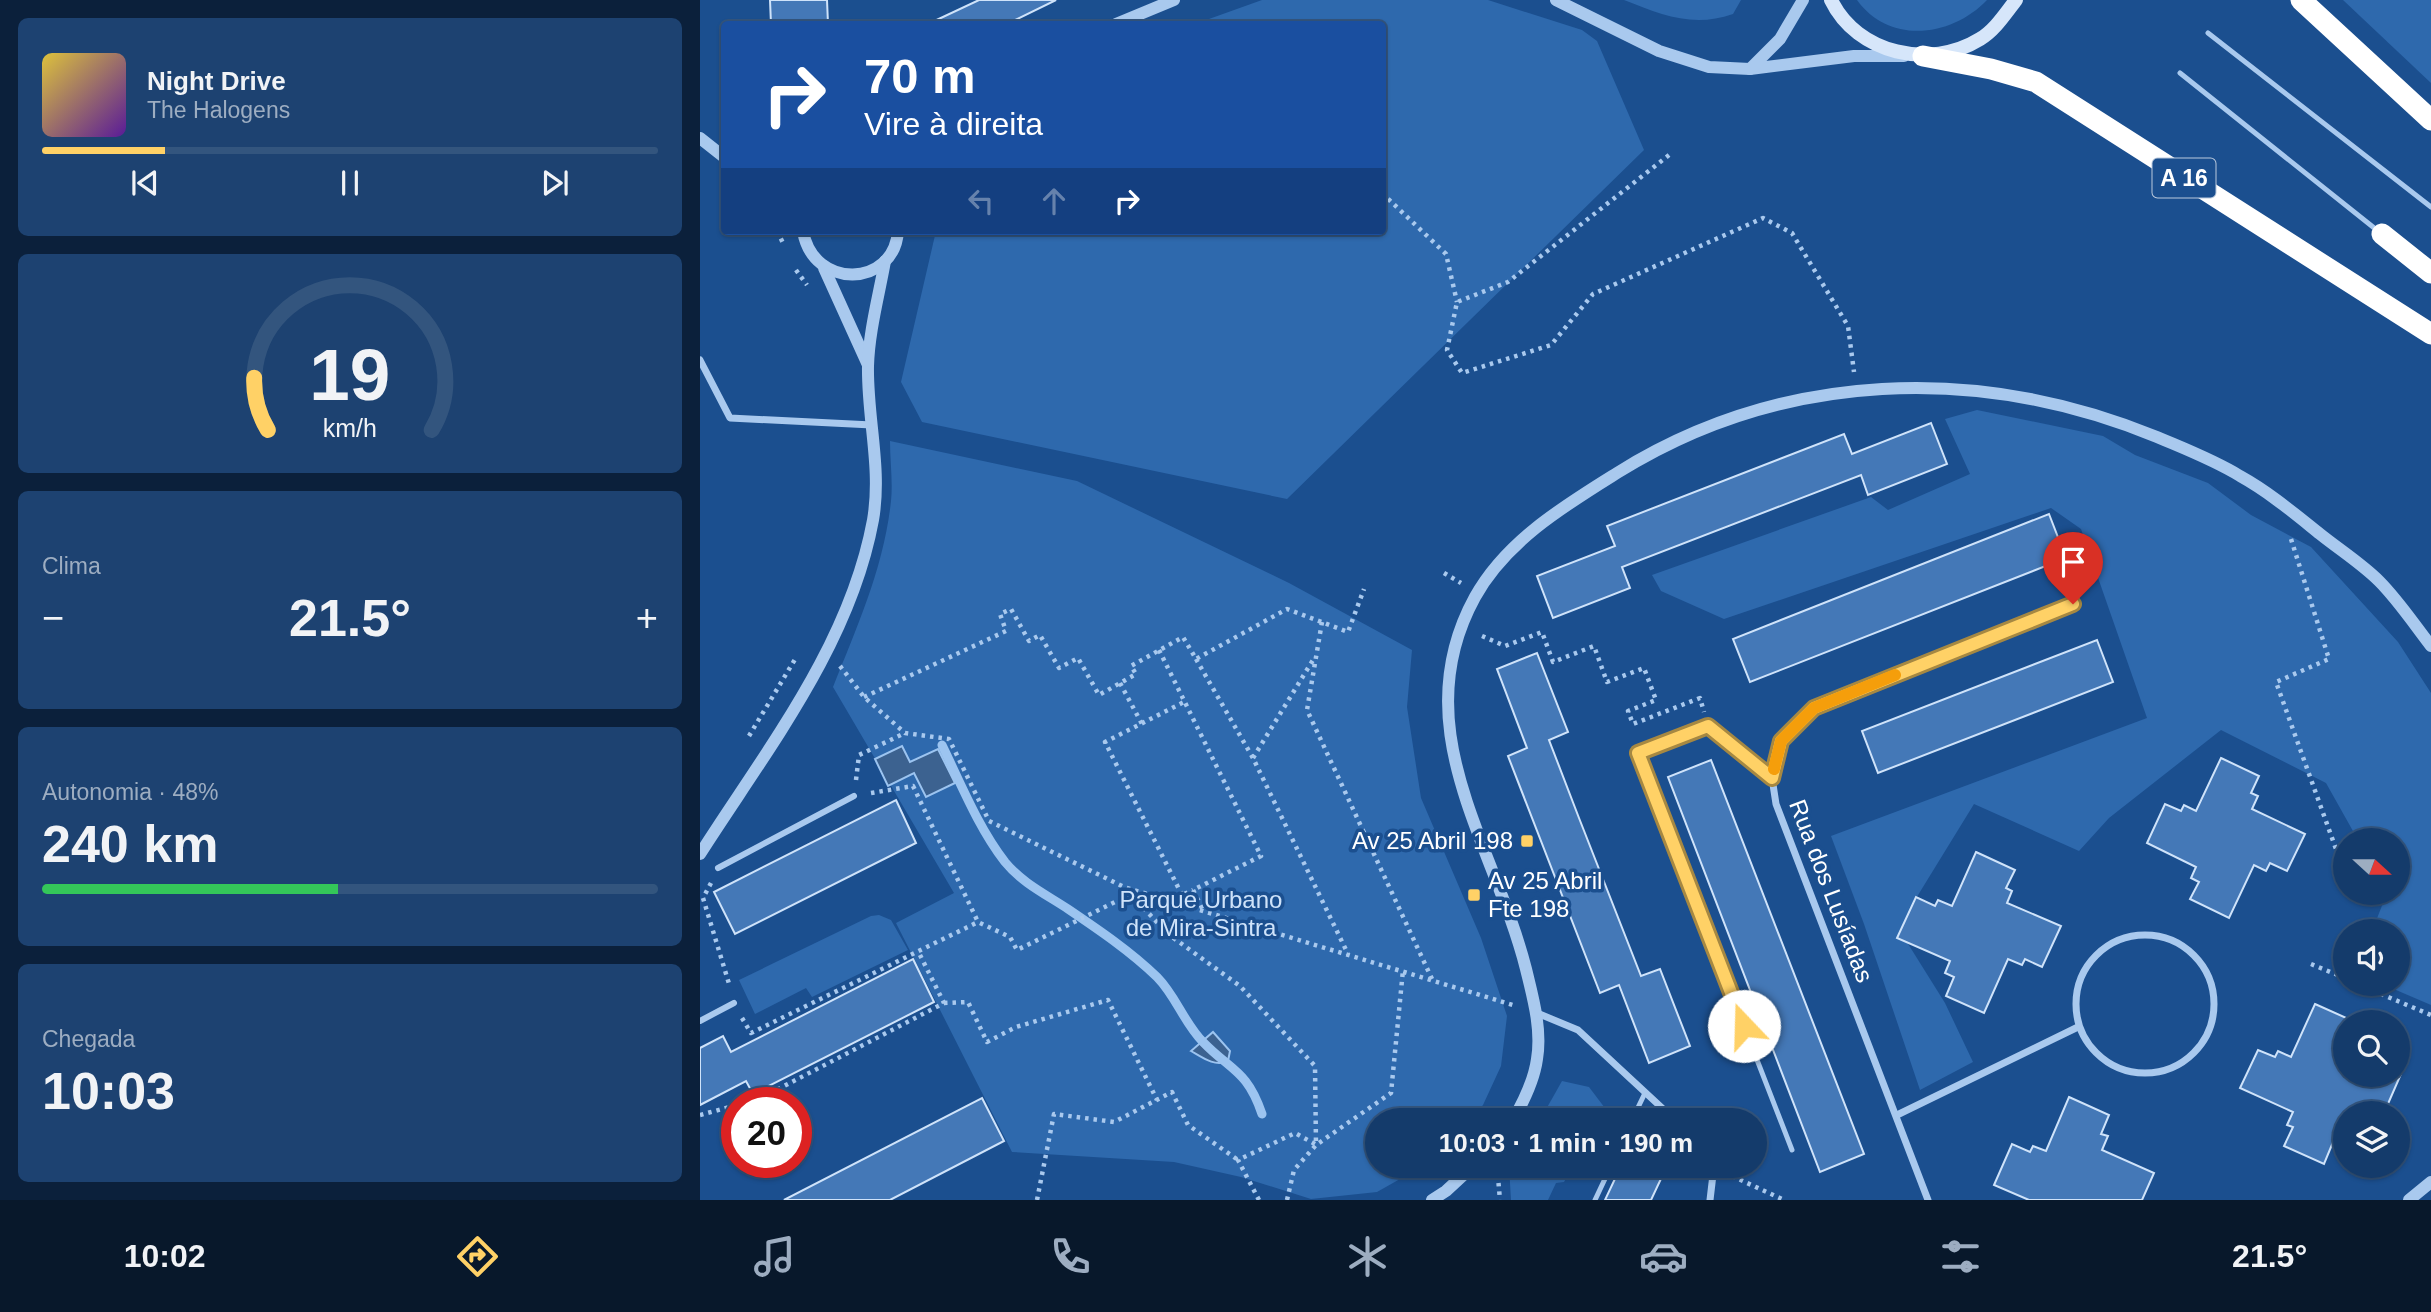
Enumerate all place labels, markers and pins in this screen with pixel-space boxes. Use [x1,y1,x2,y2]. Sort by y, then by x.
pin [2043,532,2103,604]
place label: Av 25 Abril 198 [1352,827,1513,854]
marker: Av 25 Abril 198 [1519,833,1535,849]
place label: Av 25 Abril Fte 198 [1488,867,1602,922]
marker: Av 25 Abril Fte 198 [1466,887,1482,903]

